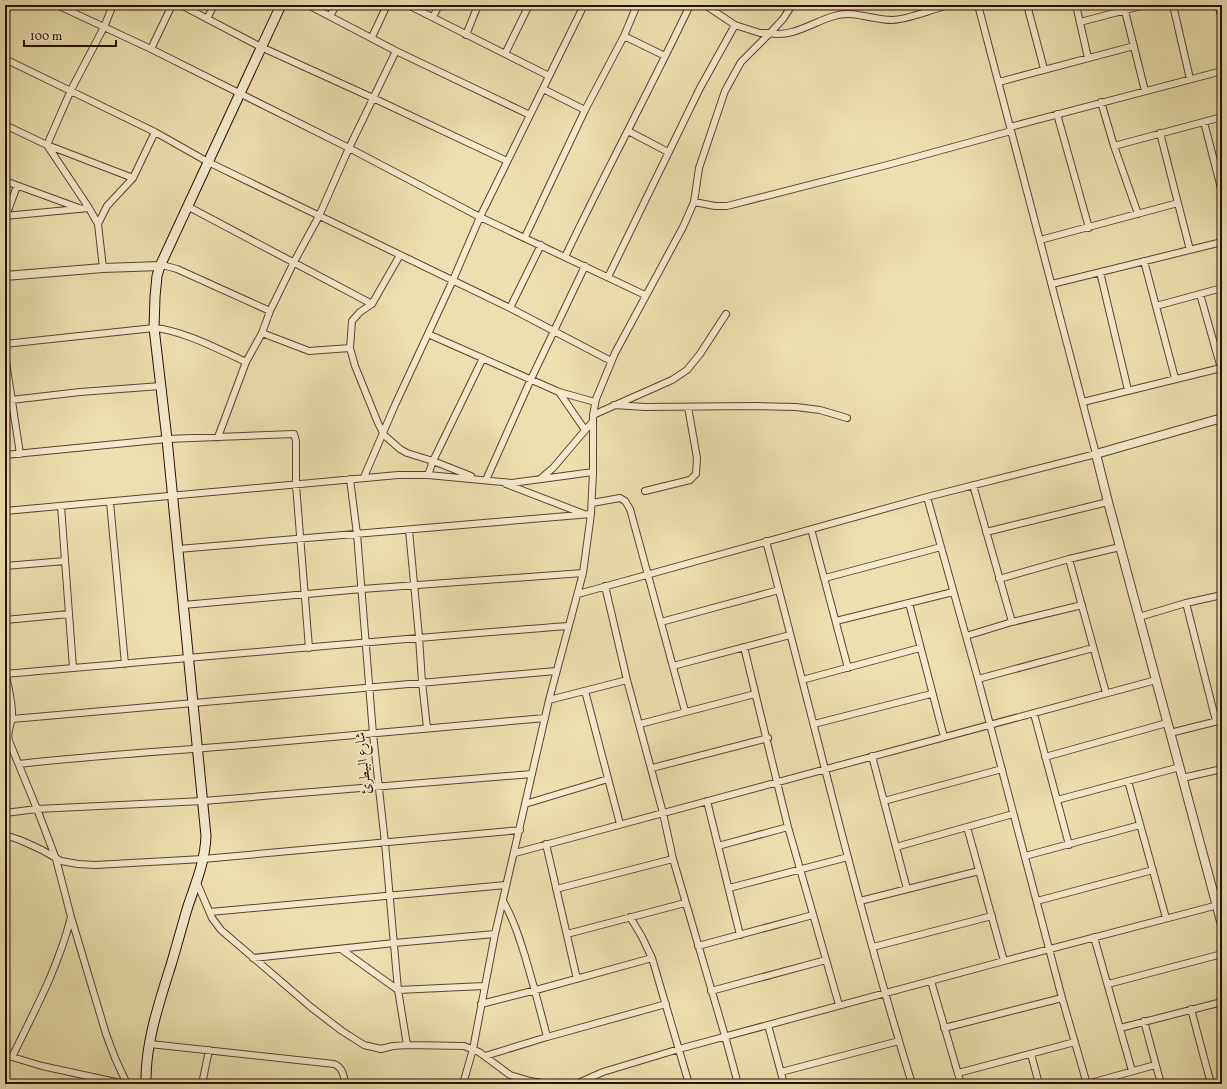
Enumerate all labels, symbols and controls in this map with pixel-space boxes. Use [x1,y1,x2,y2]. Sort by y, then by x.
scale bar [24,22,116,48]
text: 100 m [30,29,63,45]
street label: شارع البيطرئ [351,731,378,795]

